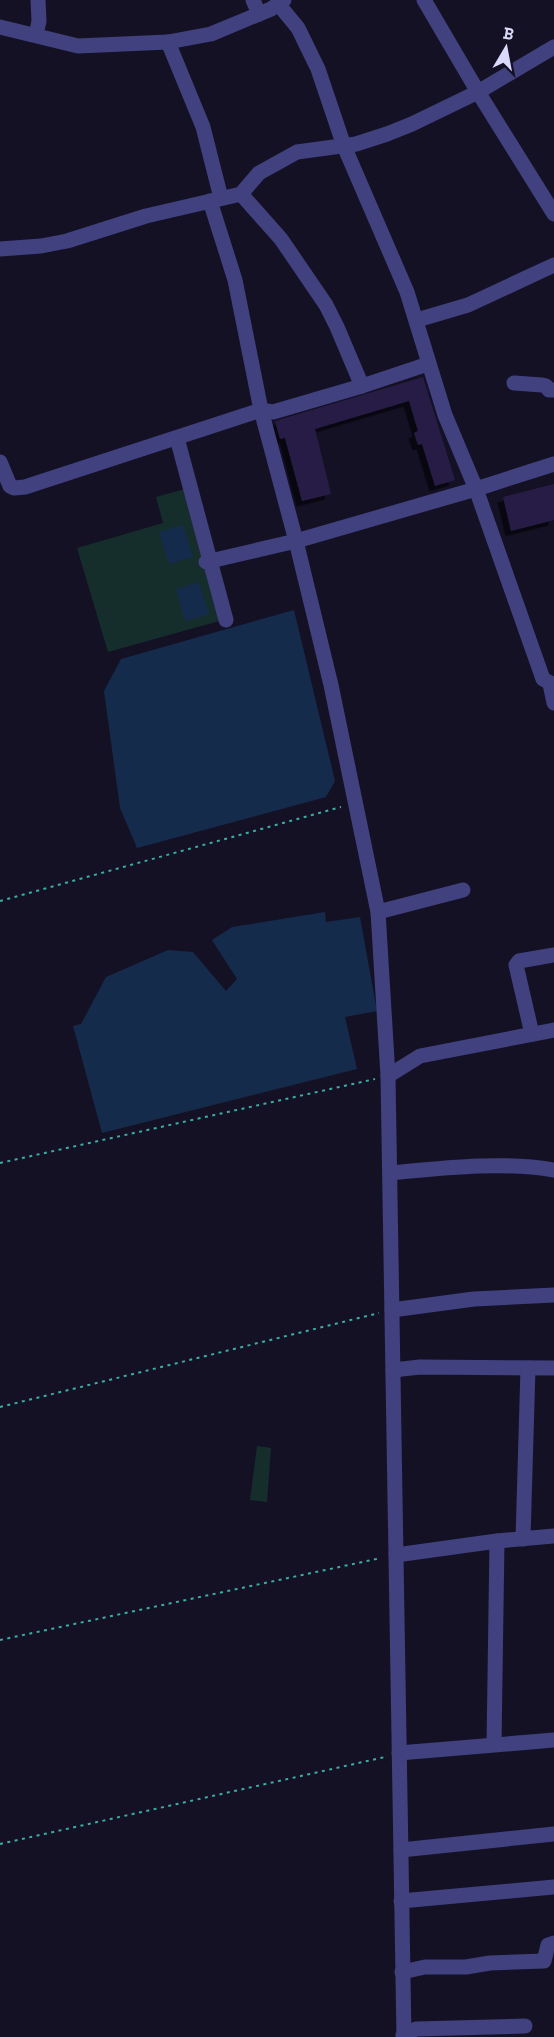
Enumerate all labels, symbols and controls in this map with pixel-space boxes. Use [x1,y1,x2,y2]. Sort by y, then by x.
north arrow [476,18,536,78]
text: B [501,22,516,45]

